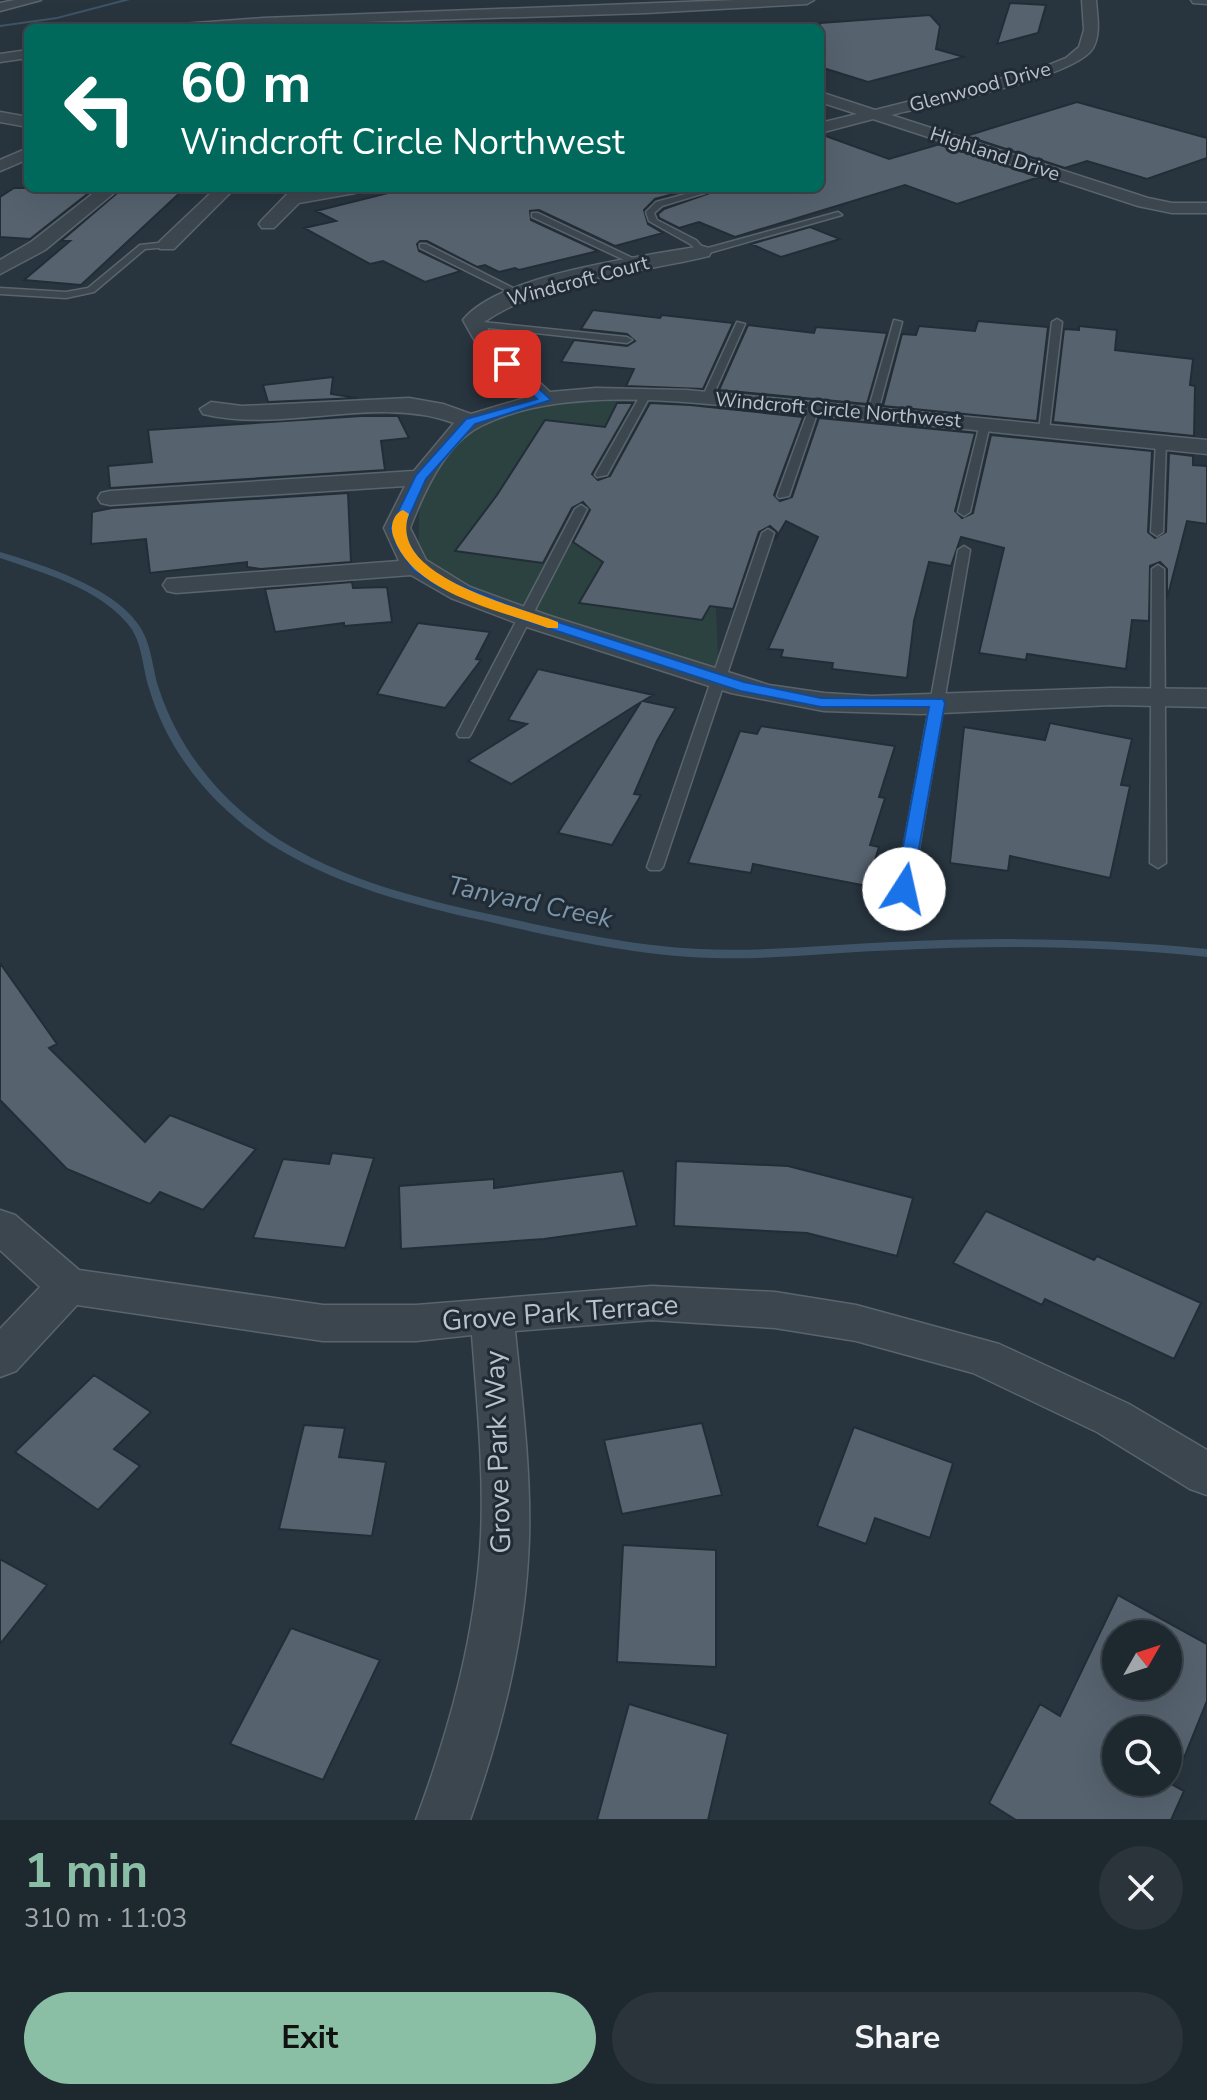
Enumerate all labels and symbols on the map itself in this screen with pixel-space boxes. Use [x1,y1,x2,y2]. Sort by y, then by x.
street label: Glenwood Drive [906,55,1054,119]
street label: Highland Drive [927,120,1063,188]
street label: Windcroft Court [504,249,653,313]
pin [473,330,541,398]
street label: Windcroft Circle Northwest [714,386,963,434]
position arrow [862,847,946,931]
water label: Tanyard Creek [445,867,616,937]
street label: Grove Park Terrace [441,1286,679,1340]
street label: Grove Park Way [475,1349,521,1554]
north arrow [1102,1620,1182,1700]

